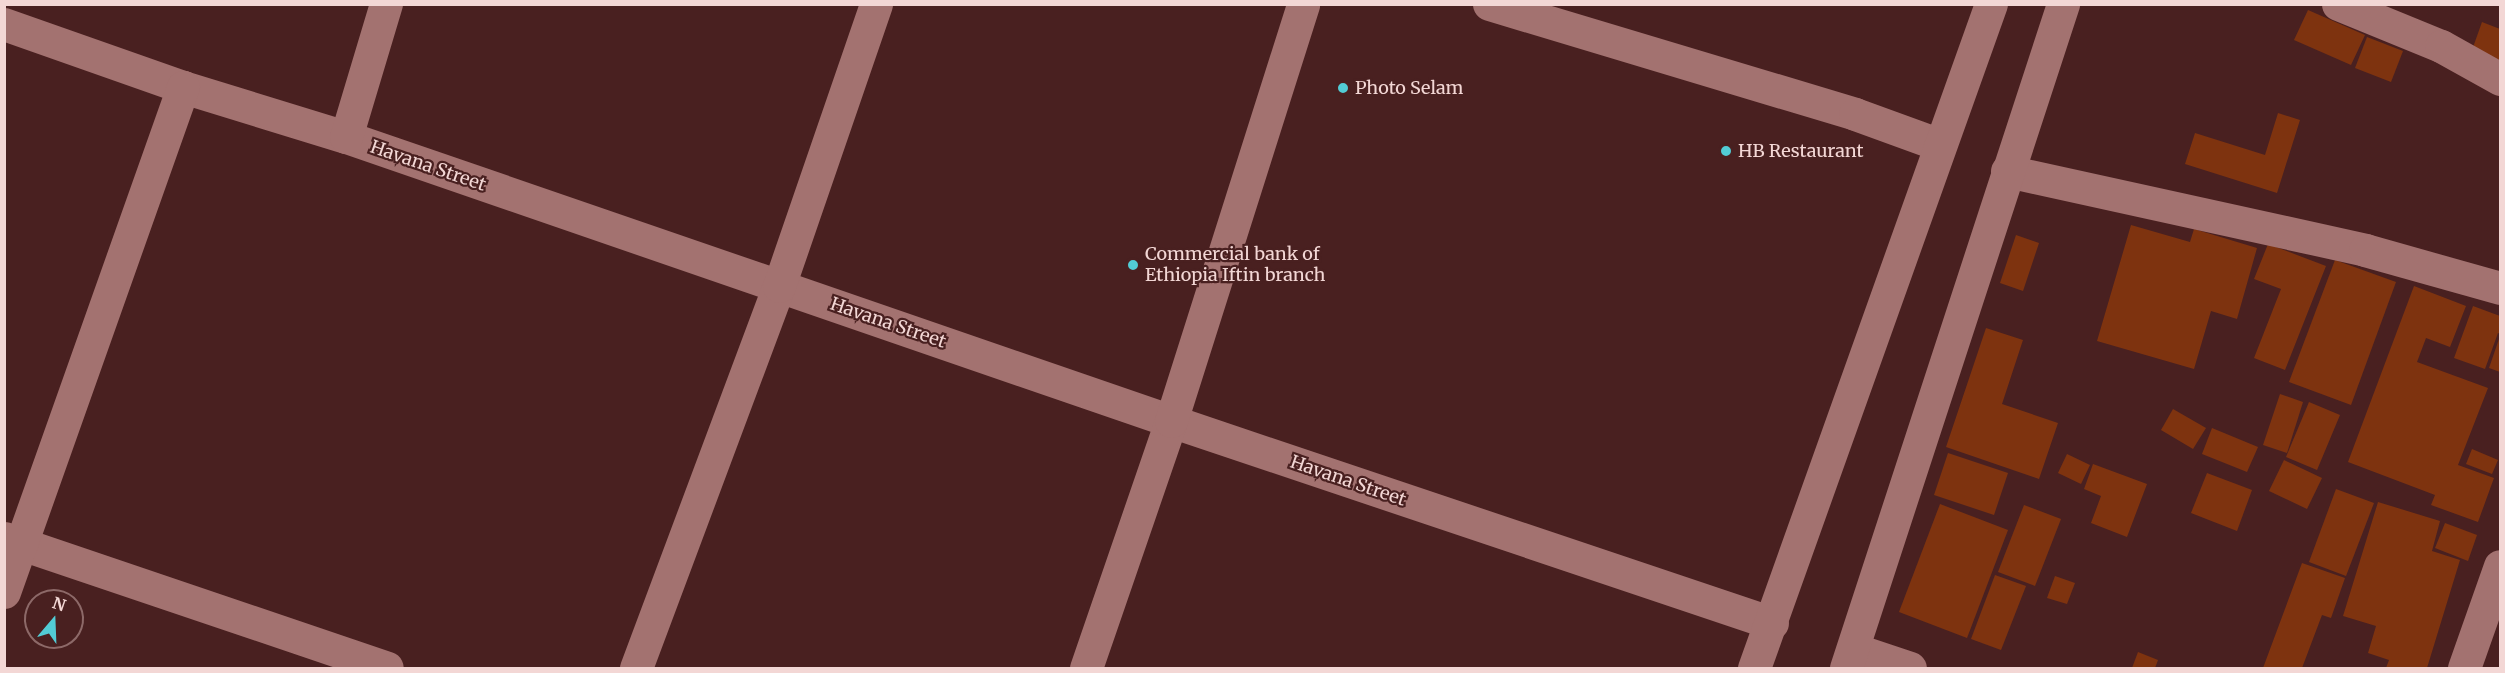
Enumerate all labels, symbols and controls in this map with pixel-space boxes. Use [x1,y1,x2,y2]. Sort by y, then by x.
place label: Photo Selam [1355,77,1463,99]
marker: Photo Selam [1336,81,1350,95]
street label: Havana Street [367,136,489,196]
place label: HB Restaurant [1738,140,1863,162]
marker: HB Restaurant [1719,144,1733,158]
place label: Commercial bank of Ethiopia Iftin branch [1145,244,1325,286]
marker: Commercial bank of Ethiopia Iftin branch [1126,258,1140,272]
street label: Havana Street [827,293,949,353]
street label: Havana Street [1287,451,1409,511]
north arrow [24,589,84,649]
text: N [50,592,68,615]

